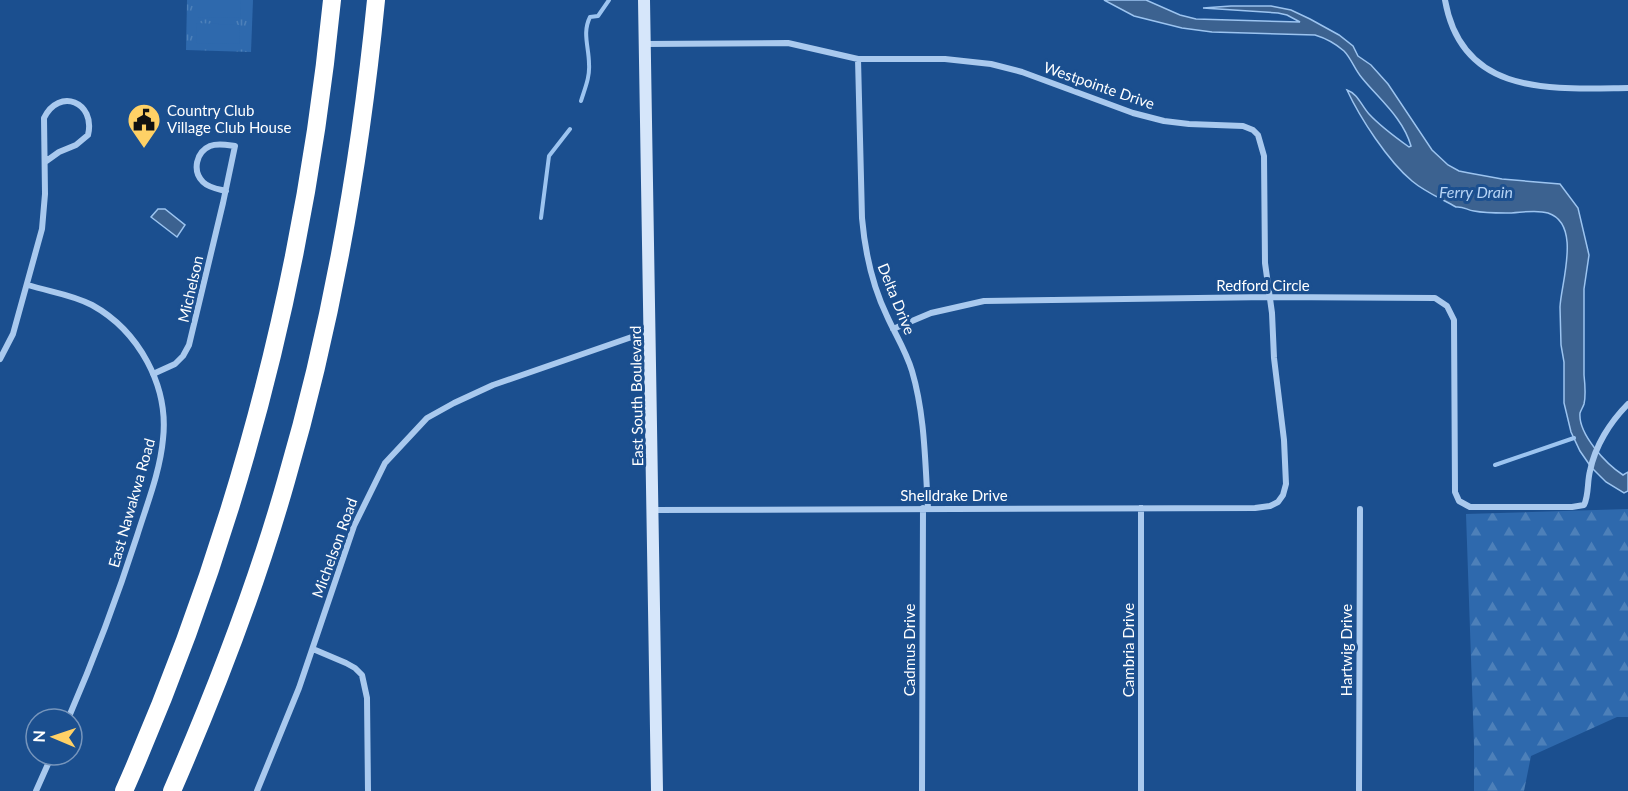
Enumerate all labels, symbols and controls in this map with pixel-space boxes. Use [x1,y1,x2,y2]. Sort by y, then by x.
street label: Westpointe Drive [1041,58,1157,112]
place label: Country Club Village Club House [167,101,291,136]
public building icon: Country Club Village Club House [126,102,162,149]
water label: Ferry Drain [1439,182,1513,201]
street label: Michelson [174,254,206,324]
street label: Delta Drive [874,260,919,337]
street label: Redford Circle [1216,276,1310,294]
street label: East South Boulevard [626,326,646,466]
street label: East Nawakwa Road [104,436,158,569]
street label: Shelldrake Drive [900,486,1008,504]
street label: Michelson Road [308,495,360,600]
street label: Cambria Drive [1119,603,1137,697]
street label: Cadmus Drive [900,604,918,696]
street label: Hartwig Drive [1337,604,1355,696]
north arrow [24,707,84,767]
text: N [29,730,48,743]

